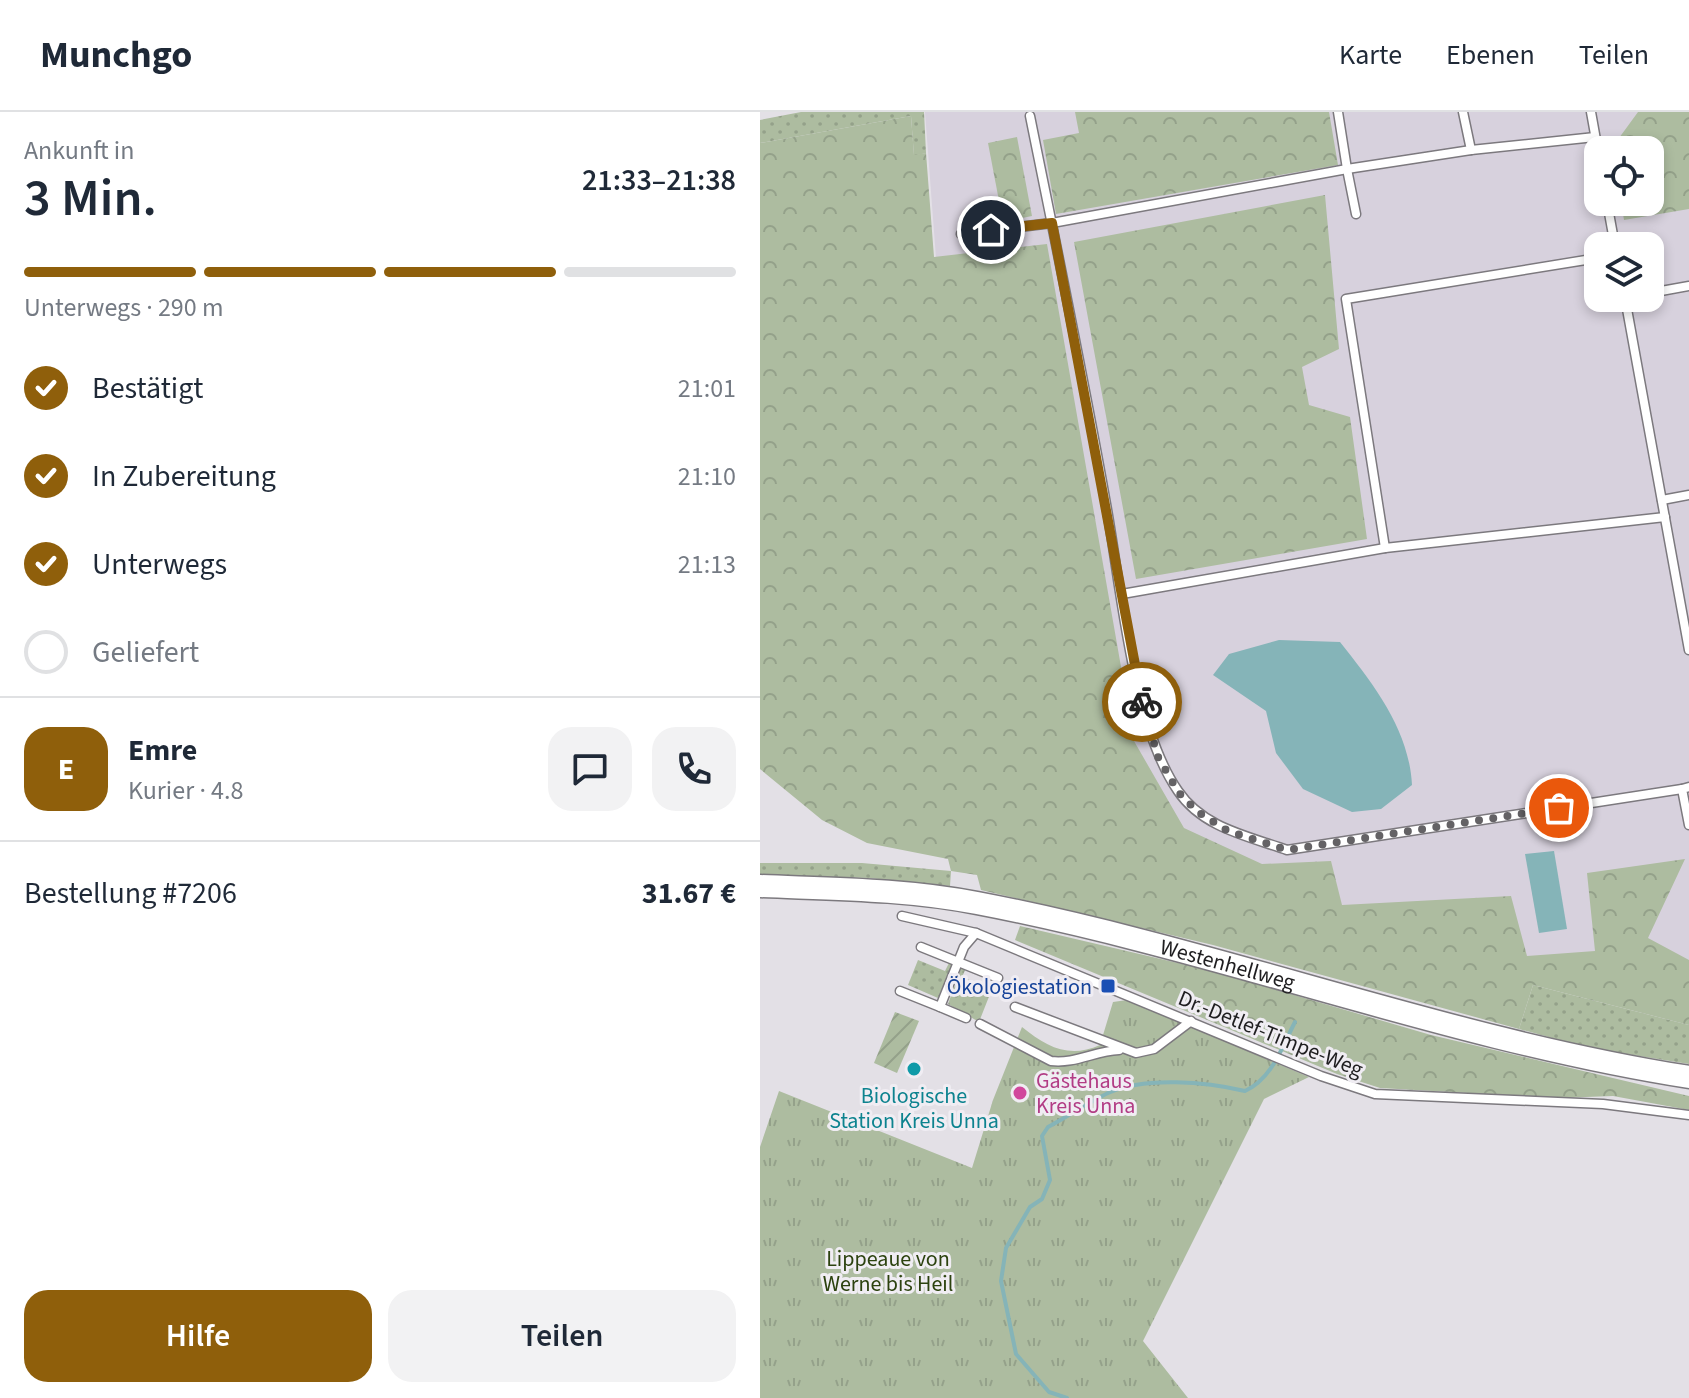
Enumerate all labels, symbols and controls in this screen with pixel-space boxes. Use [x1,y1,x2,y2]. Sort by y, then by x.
text: Munchgo [40,28,192,82]
text: Karte [1339,35,1402,75]
text: Ebenen [1446,35,1535,75]
text: Teilen [1579,35,1649,75]
text: Ankunft in [24,132,134,169]
map controls [1584,136,1664,312]
button: locate [1584,136,1664,216]
text: 21:33–21:38 [582,159,736,202]
text: 3 Min. [24,162,157,236]
pin [957,196,1025,264]
icon: home [969,208,1013,252]
button: layers [1584,232,1664,312]
text: Unterwegs · 290 m [24,289,223,326]
icon: check [24,366,68,410]
text: Bestätigt [92,367,203,410]
text: 21:01 [678,370,736,407]
icon: check [24,454,68,498]
text: In Zubereitung [92,455,276,498]
text: 21:10 [678,458,736,495]
icon: check [24,542,68,586]
text: Unterwegs [92,543,227,586]
text: 21:13 [678,546,736,583]
text: Geliefert [92,631,199,674]
courier [1102,662,1182,742]
icon: bike [1120,680,1164,724]
button: chat [548,727,632,811]
button: phone [652,727,736,811]
text: Emre [128,729,197,772]
text: E [58,748,74,791]
text: Kurier · 4.8 [128,772,243,809]
pin [1525,774,1593,842]
icon: bag [1537,786,1581,830]
text: Bestellung #7206 [24,872,237,915]
text: 31.67 € [642,872,736,915]
street label: Westenhellweg [1156,931,1299,999]
place label: Ökologiestation [947,971,1092,1003]
marker: Ökologiestation [1099,977,1117,995]
street label: Dr.-Detlef-Timpe-Weg [1173,982,1368,1086]
marker: Biologische Station Kreis Unna [905,1060,923,1078]
place label: Gästehaus Kreis Unna [1036,1065,1135,1122]
place label: Biologische Station Kreis Unna [829,1080,999,1137]
marker: Gästehaus Kreis Unna [1011,1084,1029,1102]
park label: Lippeaue von Werne bis Heil [823,1243,953,1300]
button: Hilfe [24,1290,372,1382]
button: Teilen [388,1290,736,1382]

